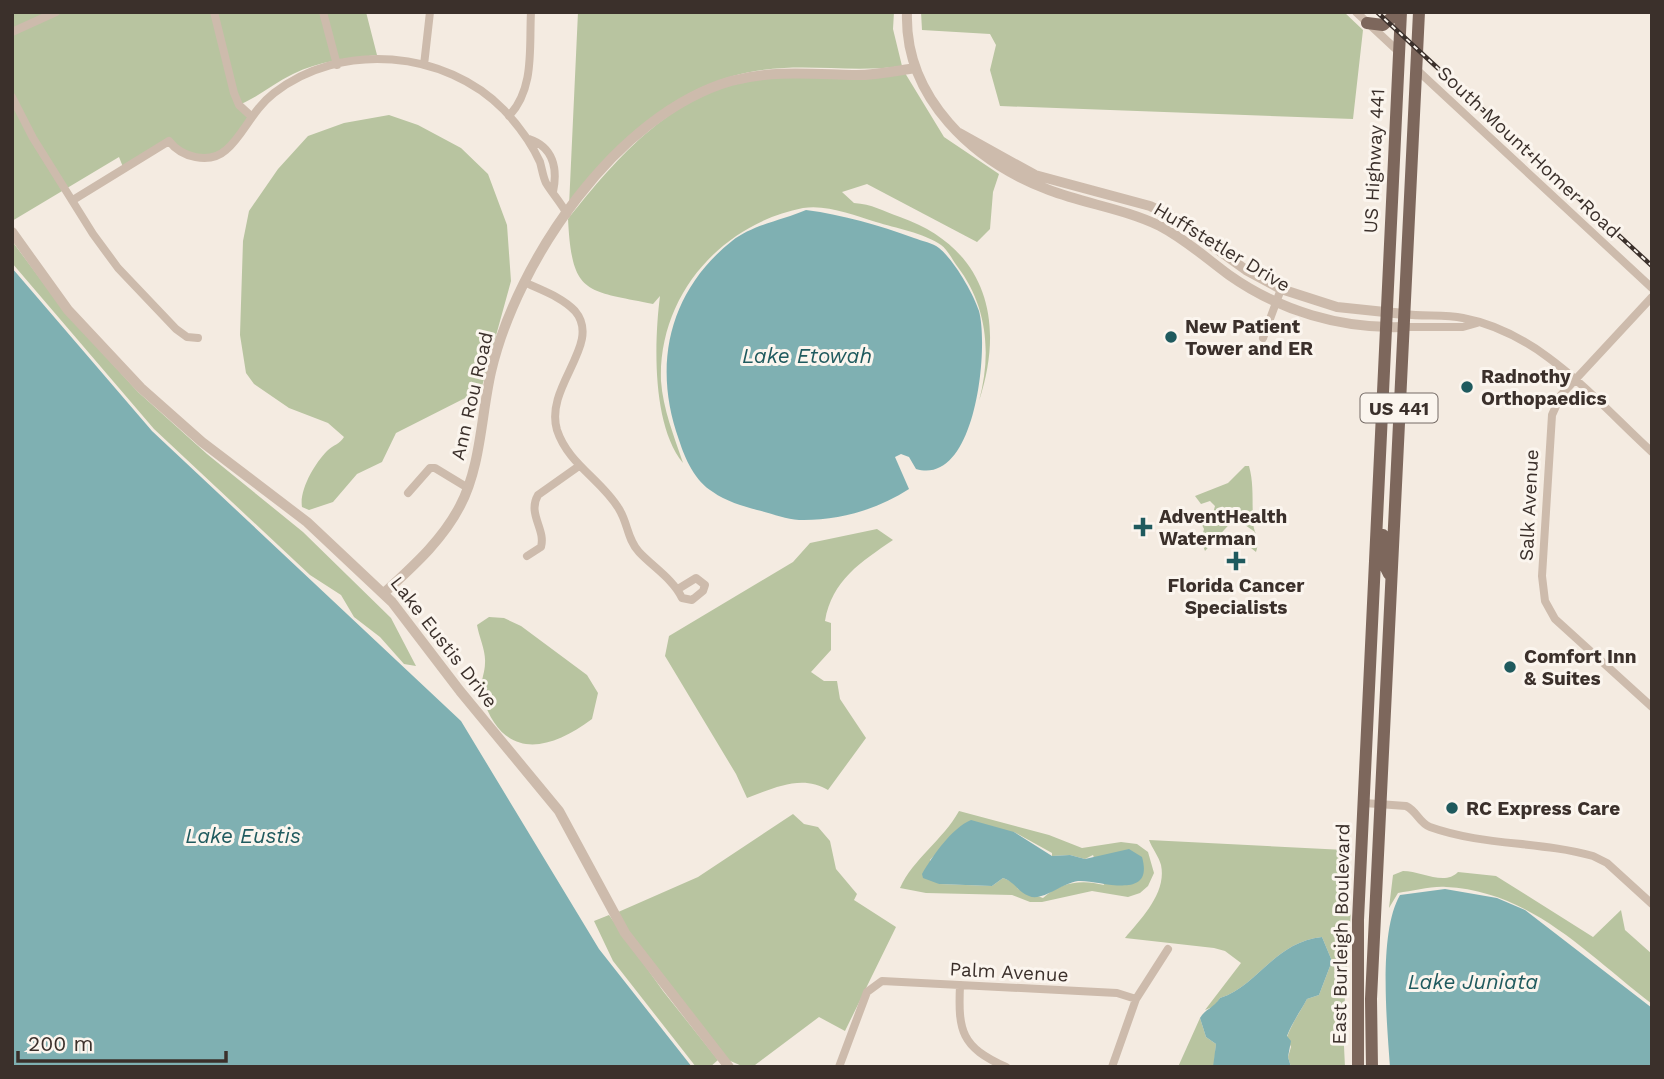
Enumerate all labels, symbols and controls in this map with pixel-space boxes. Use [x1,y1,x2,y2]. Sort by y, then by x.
street label: South Mount Homer Road [1433,61,1625,243]
street label: US Highway 441 [1359,88,1389,234]
street label: Huffstetler Drive [1150,197,1294,297]
place label: New Patient Tower and ER [1185,315,1313,360]
marker: New Patient Tower and ER [1163,329,1179,345]
street label: Ann Rou Road [446,330,498,462]
water label: Lake Etowah [742,343,872,368]
place label: Radnothy Orthopaedics [1481,365,1607,410]
marker: Radnothy Orthopaedics [1459,379,1475,395]
road number: US 441 [1360,394,1438,422]
street label: Salk Avenue [1515,449,1543,561]
place label: AdventHealth Waterman [1159,505,1287,550]
marker: AdventHealth Waterman [1133,517,1153,537]
marker: Florida Cancer Specialists [1226,551,1246,571]
street label: Lake Eustis Drive [386,572,502,712]
place label: Florida Cancer Specialists [1168,574,1305,619]
place label: Comfort Inn & Suites [1524,645,1637,690]
marker: Comfort Inn & Suites [1502,659,1518,675]
place label: RC Express Care [1466,797,1620,820]
marker: RC Express Care [1444,800,1460,816]
water label: Lake Eustis [185,823,301,848]
street label: East Burleigh Boulevard [1328,823,1354,1045]
street label: Palm Avenue [949,957,1069,987]
water label: Lake Juniata [1408,969,1538,994]
scale bar [18,1020,226,1064]
text: 200 m [28,1031,94,1056]

